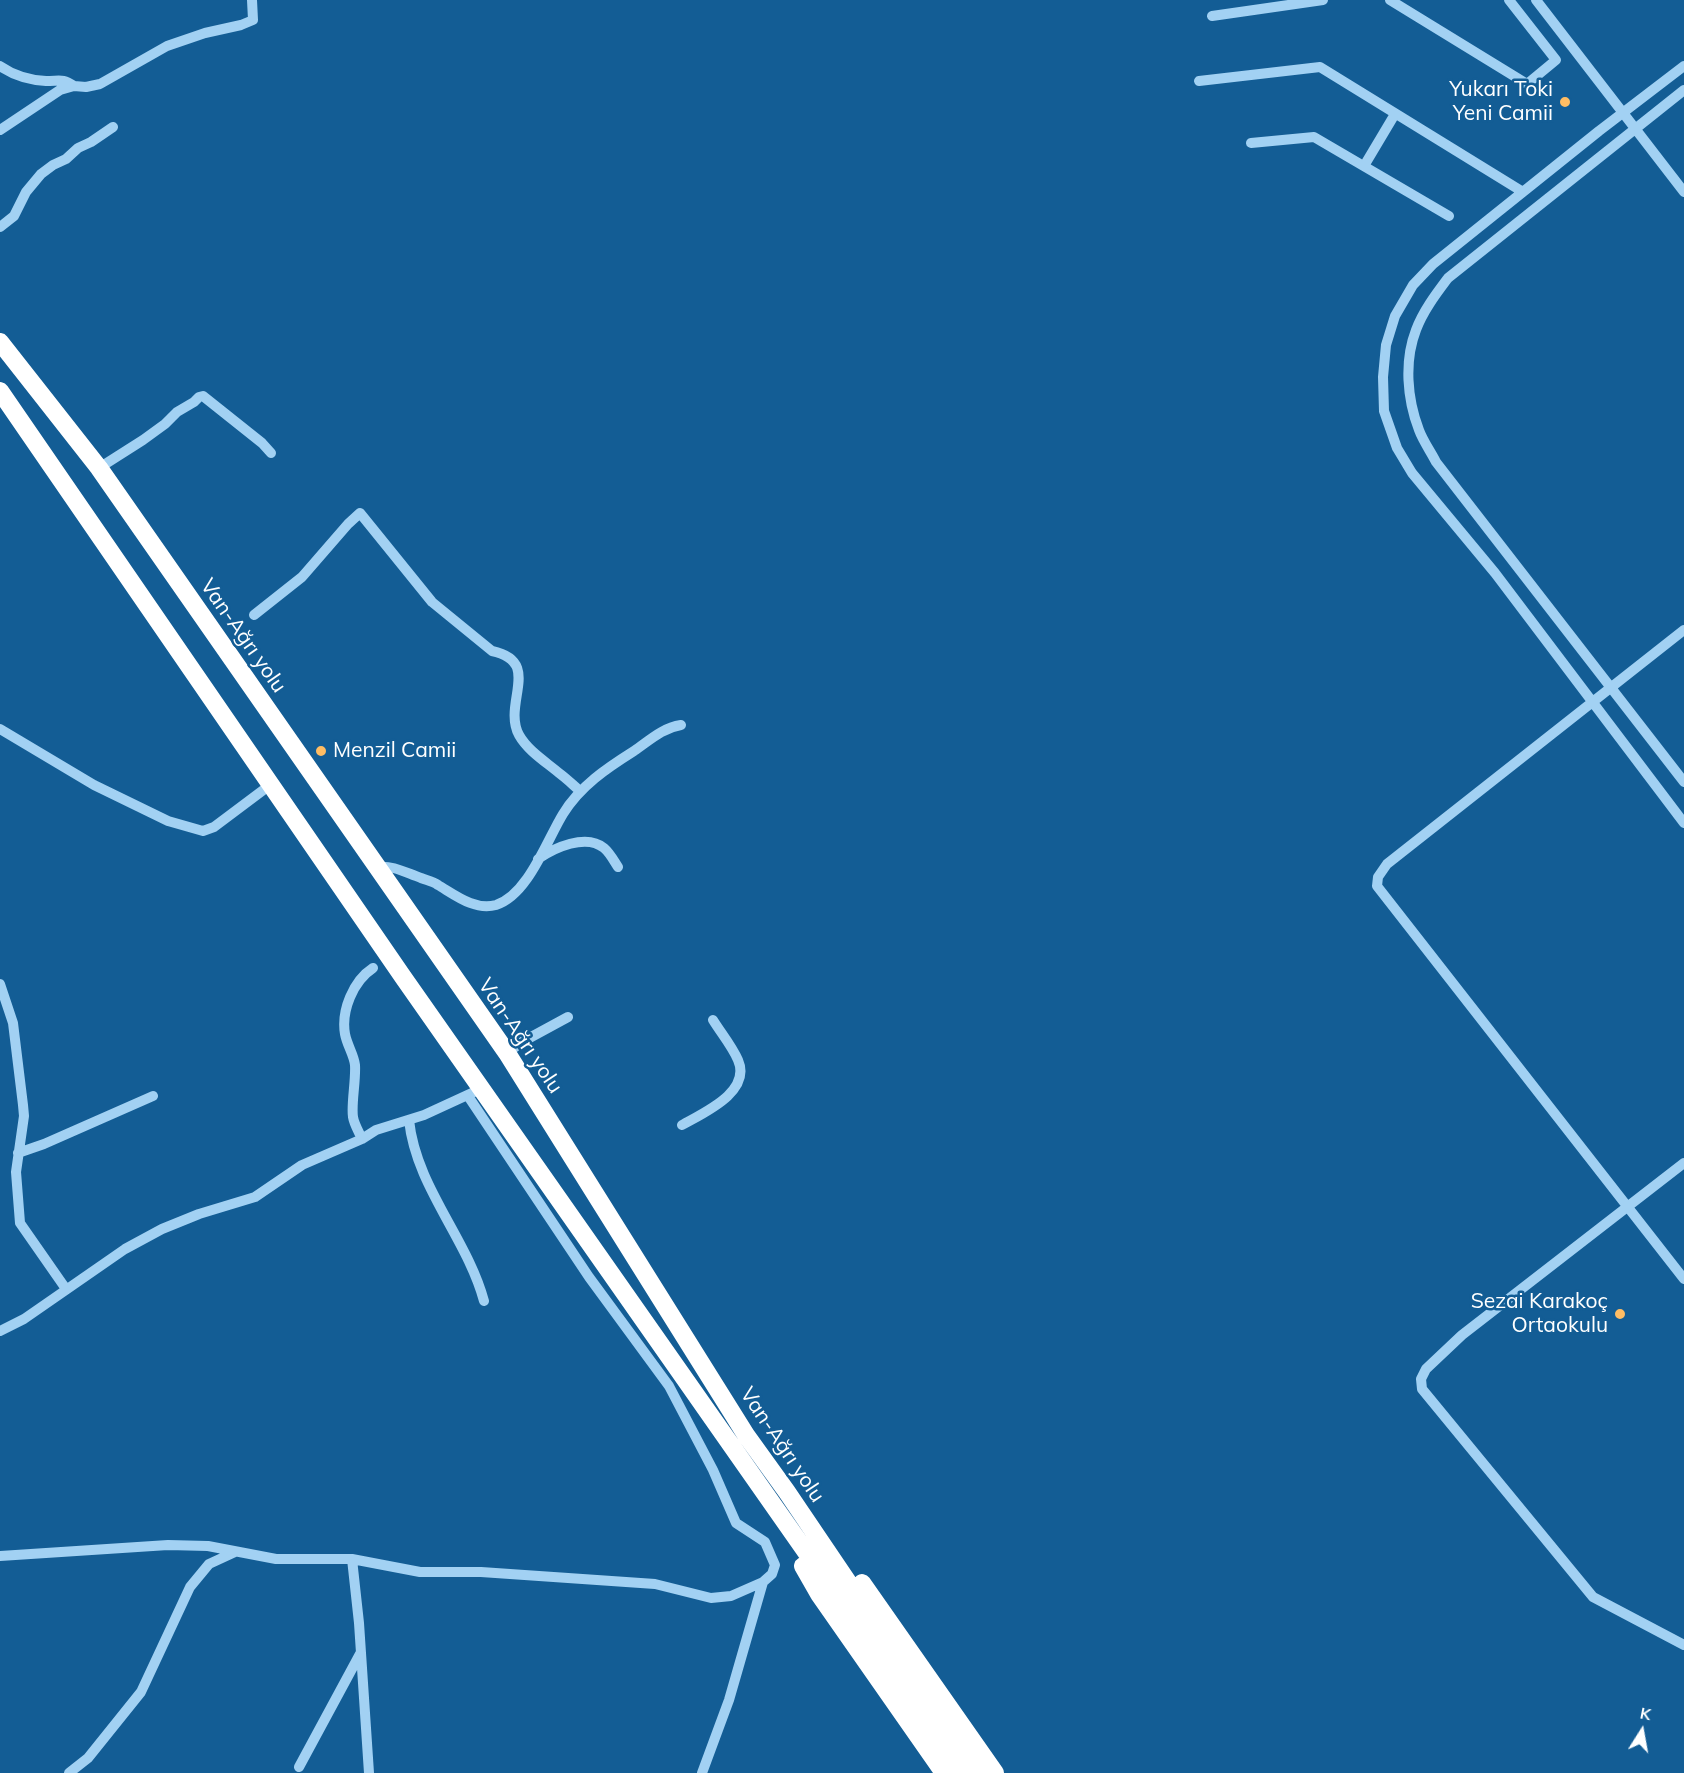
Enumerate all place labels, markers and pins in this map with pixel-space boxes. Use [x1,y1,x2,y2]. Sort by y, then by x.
place label: Yukarı Toki Yeni Camii [1449,77,1553,127]
marker: Yukarı Toki Yeni Camii [1558,95,1572,109]
place label: Menzil Camii [333,738,456,764]
marker: Menzil Camii [314,744,328,758]
place label: Sezai Karakoç Ortaokulu [1471,1289,1608,1339]
marker: Sezai Karakoç Ortaokulu [1613,1307,1627,1321]

